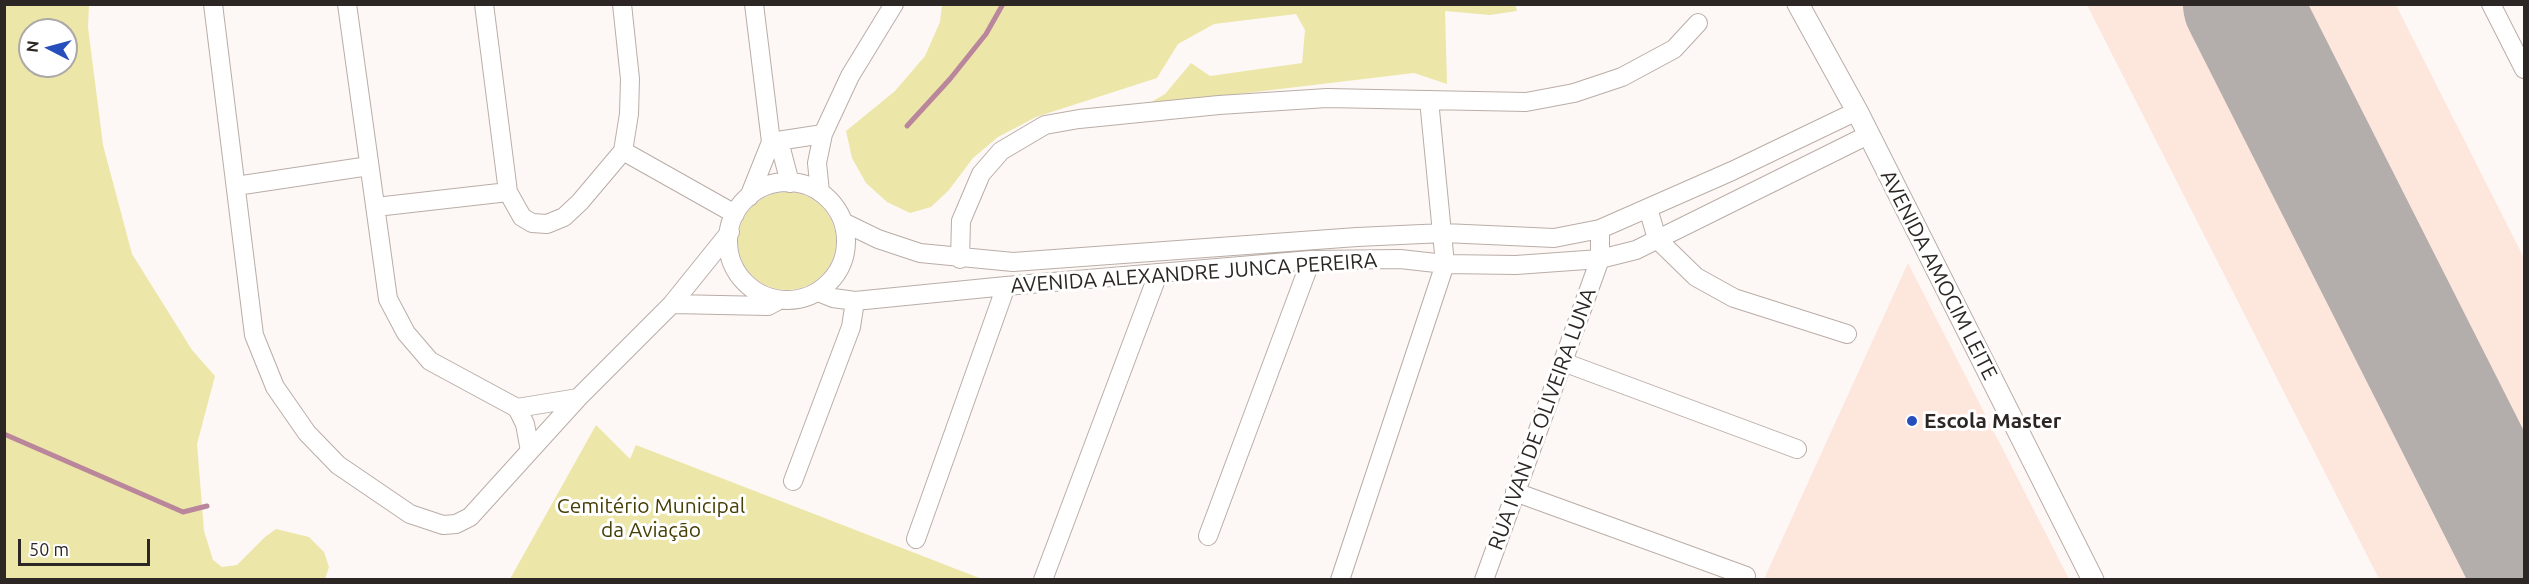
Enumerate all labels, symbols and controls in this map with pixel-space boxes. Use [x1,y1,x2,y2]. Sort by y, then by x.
north arrow [18,18,78,78]
text: N [23,39,42,53]
street label: AVENIDA AMOCIM LEITE [1875,166,2003,384]
street label: AVENIDA ALEXANDRE JUNCA PEREIRA [1010,248,1378,298]
street label: RUA IVAN DE OLIVEIRA LUNA [1483,285,1601,553]
place label: Escola Master [1924,408,2061,434]
marker: Escola Master [1905,414,1919,428]
park label: Cemitério Municipal da Aviação [557,493,745,543]
scale bar [21,527,153,565]
text: 50 m [29,539,69,559]

